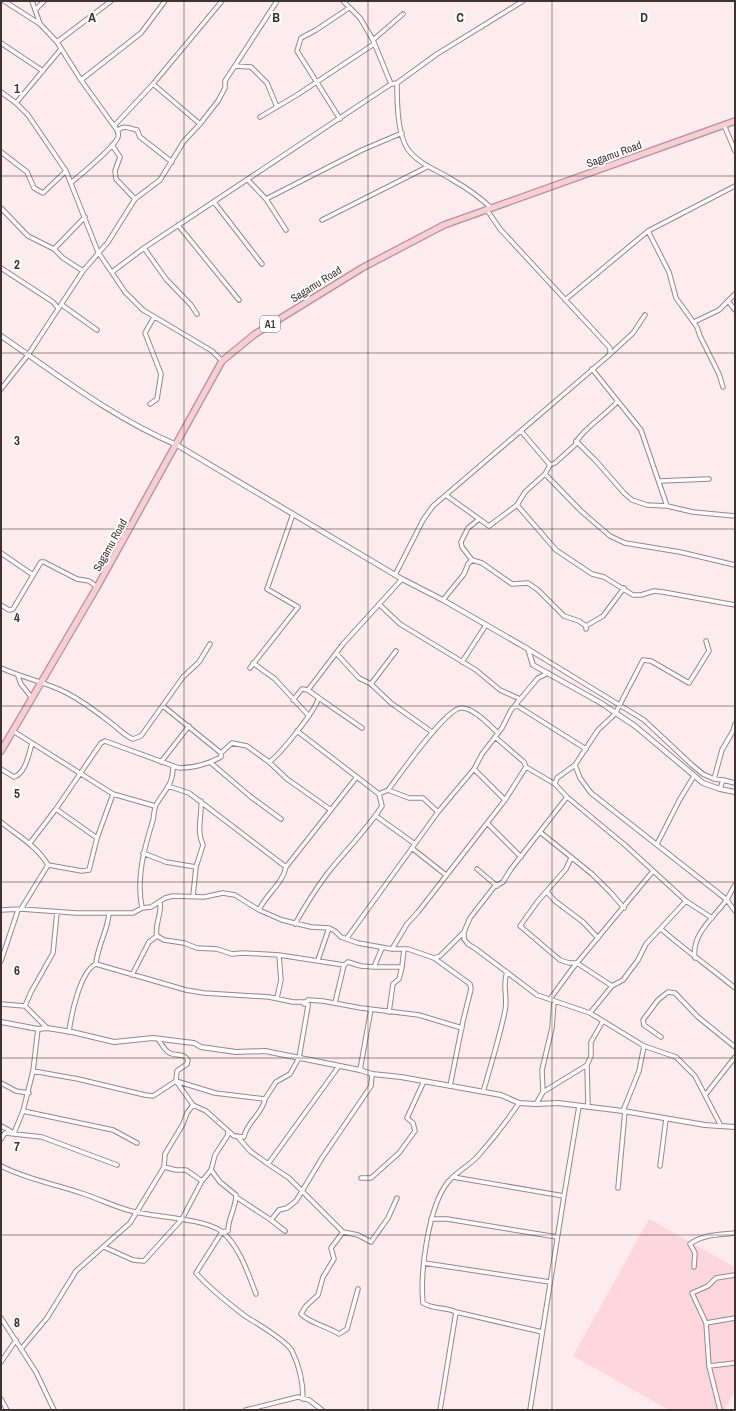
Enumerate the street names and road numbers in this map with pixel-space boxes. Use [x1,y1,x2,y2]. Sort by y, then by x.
street label: Sagamu Road [585,138,643,170]
street label: Sagamu Road [288,263,344,305]
road number: A1 [260,316,280,332]
street label: Sagamu Road [90,516,130,574]

